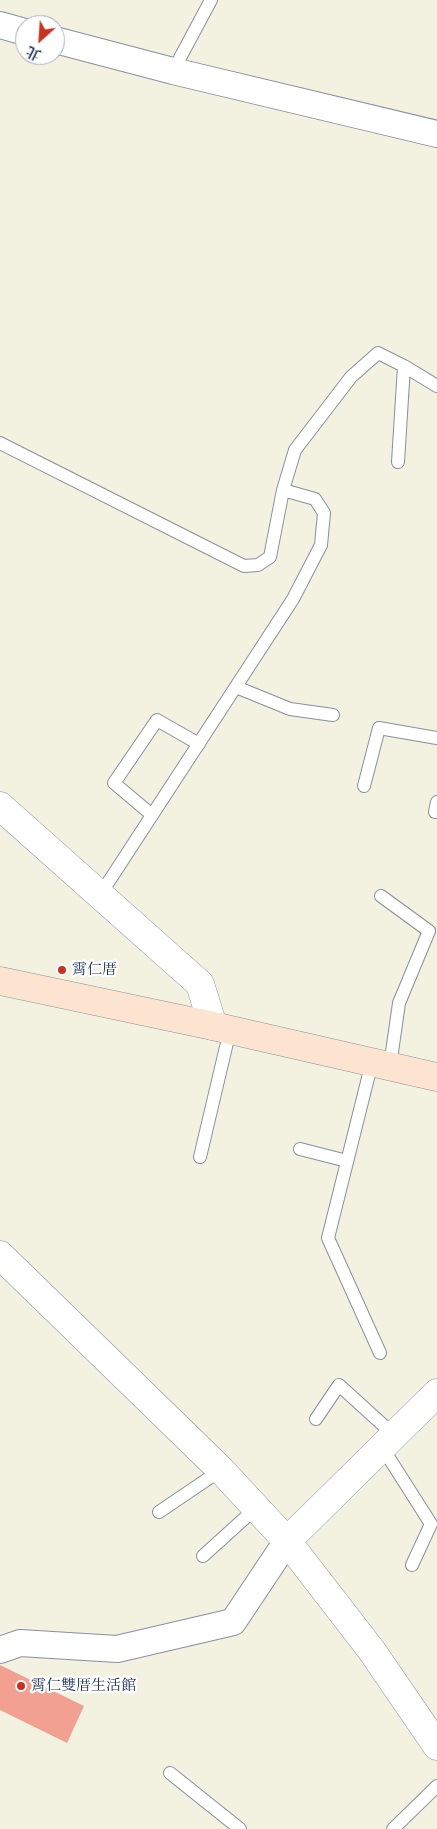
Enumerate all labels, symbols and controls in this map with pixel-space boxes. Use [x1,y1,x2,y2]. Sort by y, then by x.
north arrow [15,15,65,65]
text: 北 [25,43,43,62]
place label: 霄仁厝 [72,961,117,979]
marker: 霄仁厝 [56,964,68,976]
place label: 霄仁雙厝生活館 [31,1677,136,1695]
marker: 霄仁雙厝生活館 [15,1680,27,1692]

